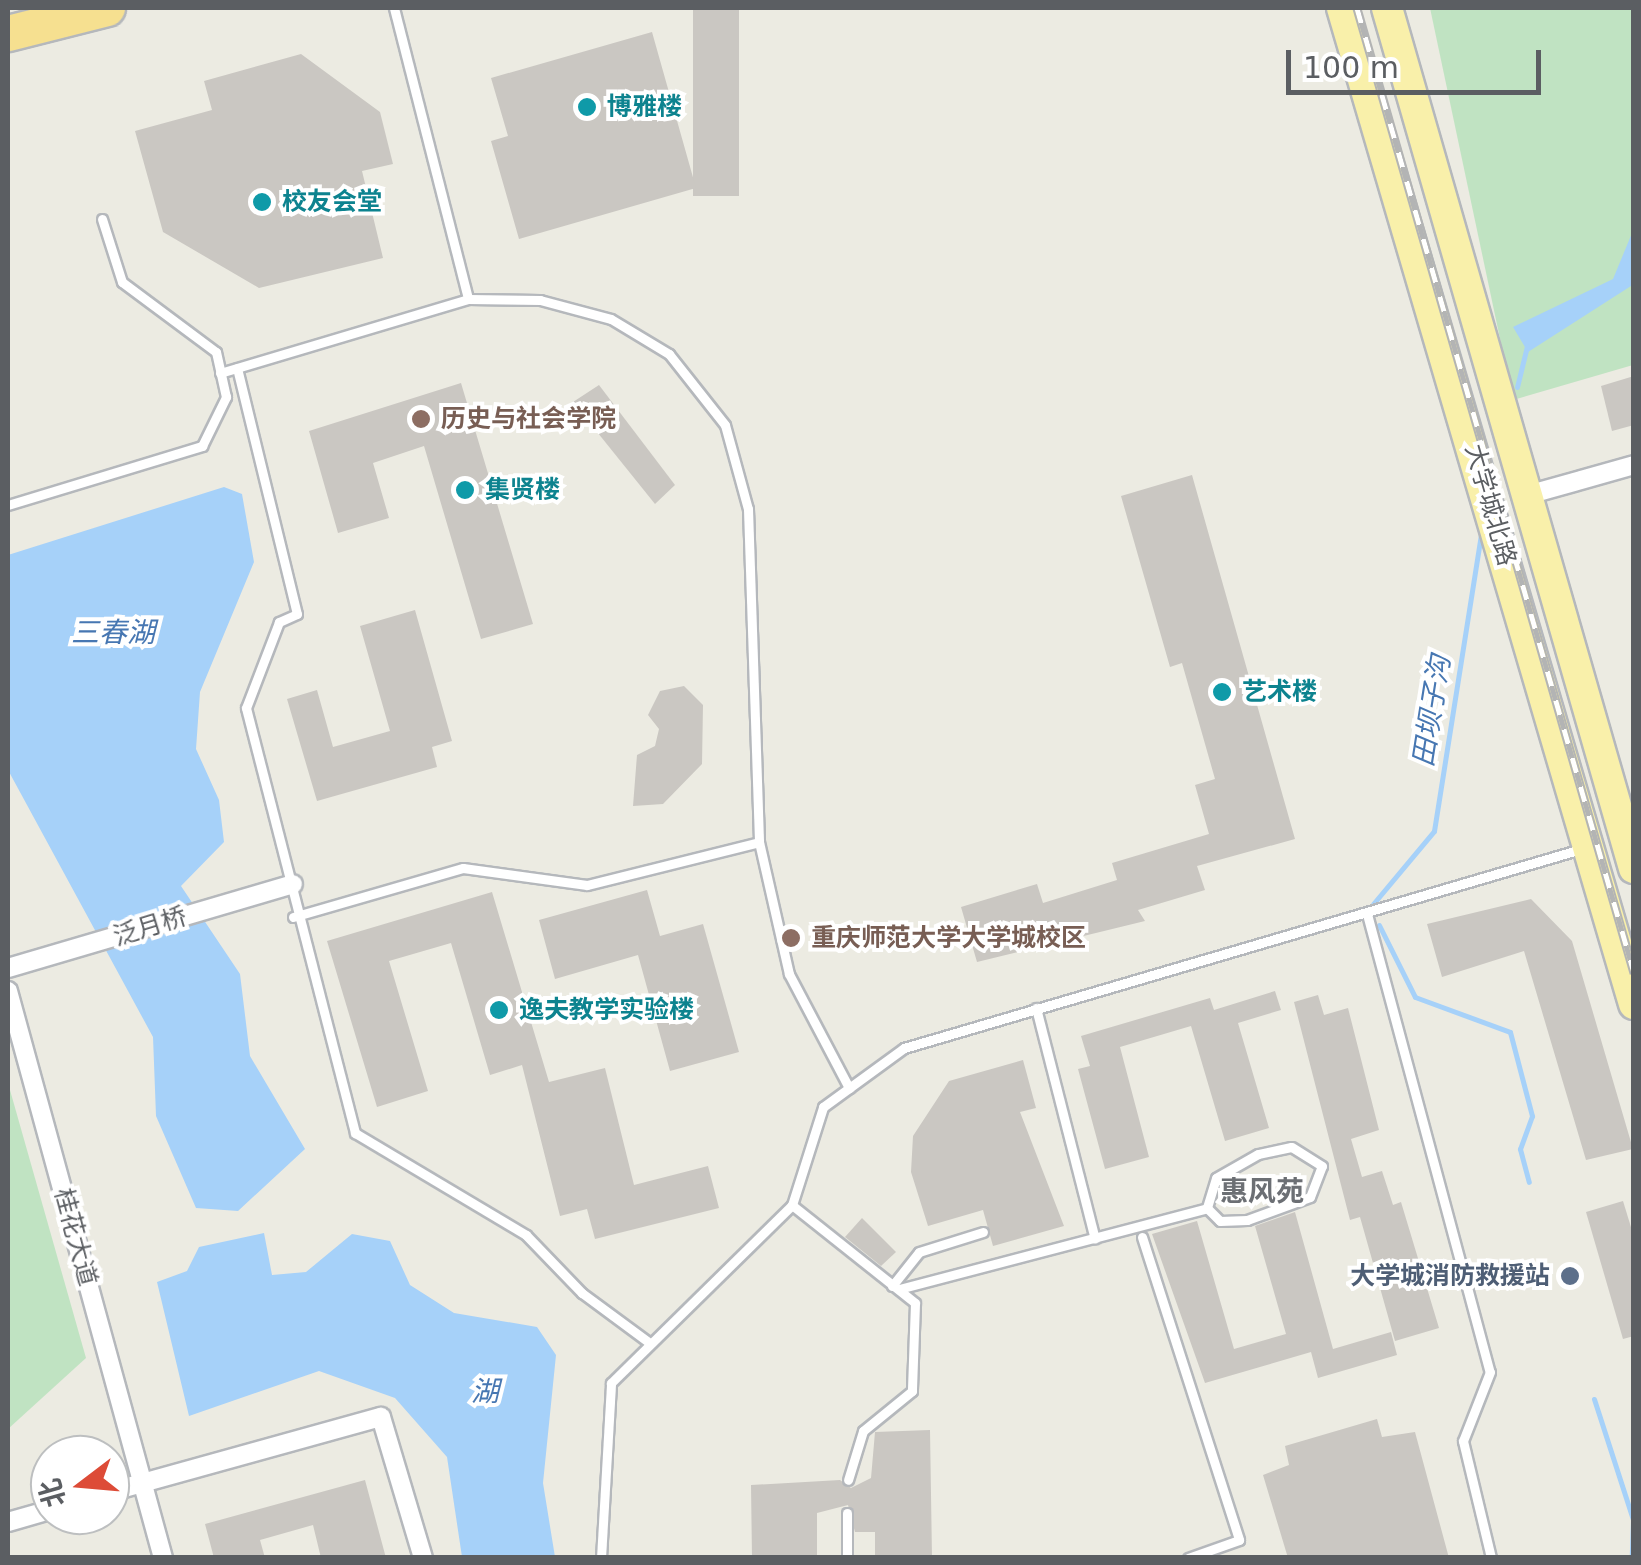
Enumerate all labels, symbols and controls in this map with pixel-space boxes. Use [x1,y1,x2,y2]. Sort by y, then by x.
scale bar [1291,30,1546,92]
text: 100 m [1303,50,1399,85]
place label: 博雅楼 [607,92,682,122]
marker: 博雅楼 [576,96,598,118]
place label: 校友会堂 [282,187,382,217]
marker: 校友会堂 [251,191,273,213]
place label: 历史与社会学院 [441,404,616,434]
marker: 历史与社会学院 [410,408,432,430]
street label: 大学城北路 [1458,441,1522,569]
place label: 集贤楼 [485,475,560,505]
marker: 集贤楼 [454,479,476,501]
water label: 三春湖 [71,616,155,650]
water label: 田坝子沟 [1407,653,1457,769]
place label: 艺术楼 [1242,677,1317,707]
marker: 艺术楼 [1211,681,1233,703]
street label: 泛月桥 [110,902,190,952]
place label: 重庆师范大学大学城校区 [811,923,1086,953]
marker: 重庆师范大学大学城校区 [780,927,802,949]
place label: 逸夫教学实验楼 [519,995,694,1025]
marker: 逸夫教学实验楼 [488,999,510,1021]
district label: 惠风苑 [1220,1175,1304,1209]
street label: 桂花大道 [48,1185,102,1289]
place label: 大学城消防救援站 [1350,1261,1550,1291]
marker: 大学城消防救援站 [1559,1265,1581,1287]
water label: 湖 [471,1375,499,1409]
north arrow [30,1435,130,1535]
text: 北 [33,1475,72,1511]

